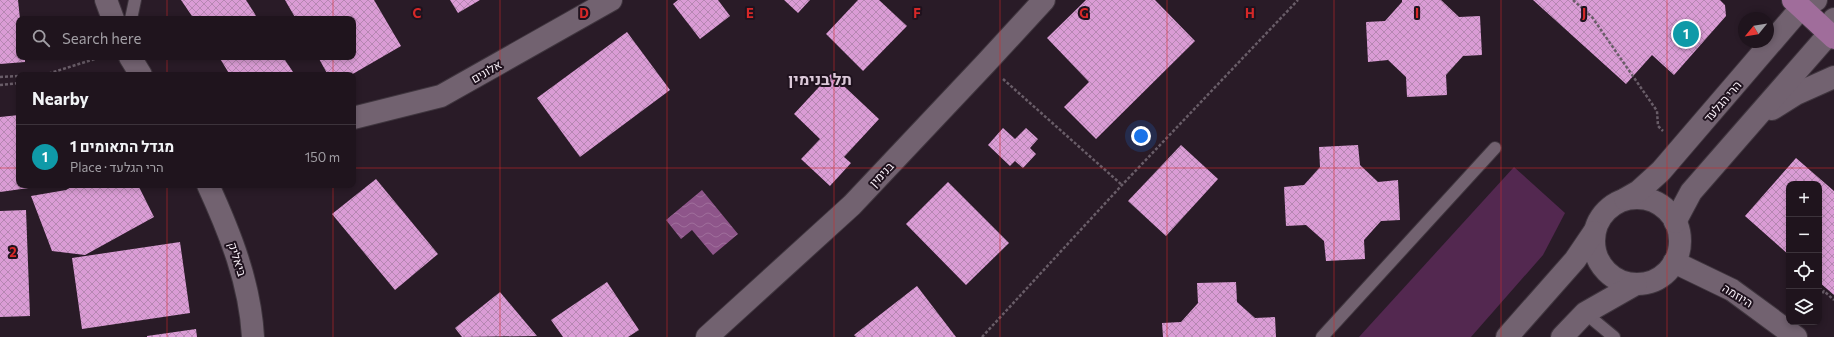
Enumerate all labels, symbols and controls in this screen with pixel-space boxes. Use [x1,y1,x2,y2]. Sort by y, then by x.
text: C [413,5,422,21]
text: D [579,5,589,21]
text: E [746,5,754,21]
text: F [913,5,921,21]
text: G [1079,5,1089,21]
text: H [1245,5,1255,21]
text: I [1415,5,1419,21]
text: J [1582,5,1586,21]
north arrow [1738,12,1774,48]
search box [16,16,356,60]
pin: 1 [1673,19,1699,49]
icon: search [30,27,52,49]
text: Search here [62,29,141,47]
street label: אלונים [468,57,504,85]
district label: תל בנימין [788,69,852,88]
street label: הרי הגלעד [1700,78,1744,124]
text: Nearby [32,88,89,109]
your location [1131,126,1151,146]
text: מגדל התאומים 1 [70,137,174,155]
text: 1 [42,149,48,165]
text: 150 m [305,149,340,165]
street label: בנימין [866,158,896,189]
text: Place · הרי הגלעד [70,159,164,175]
map controls [1786,181,1822,325]
button: + [1786,181,1822,217]
button: − [1786,217,1822,253]
street label: ביאליק [226,240,250,278]
text: 2 [9,244,17,260]
button: locate [1786,253,1822,289]
street label: היוזמה [1720,280,1756,310]
button: layers [1786,289,1822,325]

